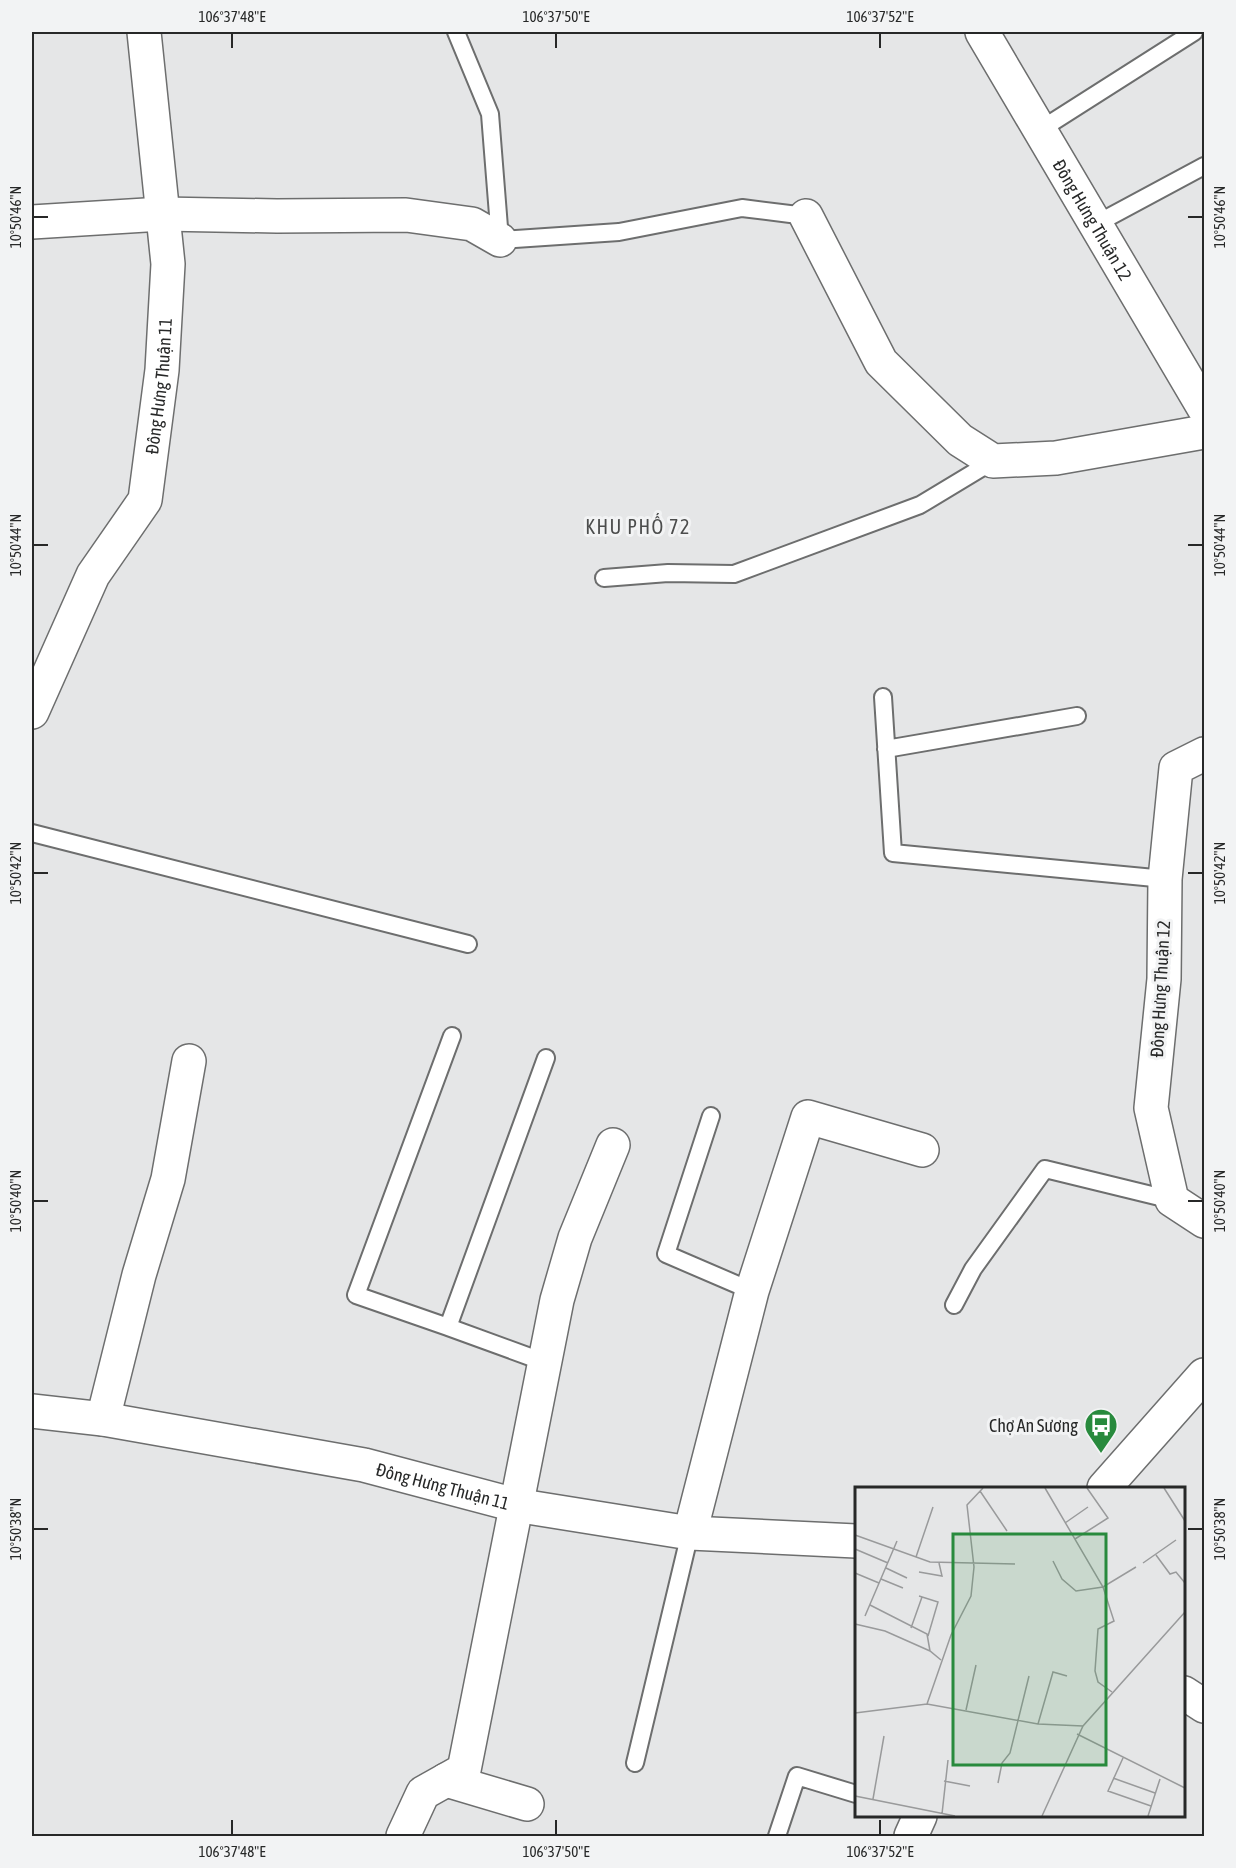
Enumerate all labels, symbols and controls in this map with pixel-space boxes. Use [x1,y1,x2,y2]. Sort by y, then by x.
text: 106°37'48"E [198,8,266,25]
text: 106°37'50"E [522,8,590,25]
text: 106°37'52"E [846,8,914,25]
street label: Đông Hưng Thuận 12 [1049,155,1137,284]
text: 10°50'46"N [7,186,24,248]
text: 10°50'46"N [1211,186,1228,248]
street label: Đông Hưng Thuận 11 [141,317,175,456]
district label: KHU PHỐ 72 [585,513,691,538]
text: 10°50'44"N [7,514,24,576]
text: 10°50'44"N [1211,514,1228,576]
text: 10°50'42"N [7,842,24,904]
text: 10°50'42"N [1211,842,1228,904]
street label: Đông Hưng Thuận 12 [1146,920,1174,1058]
text: 10°50'40"N [7,1170,24,1232]
text: 10°50'40"N [1211,1170,1228,1232]
bus stop icon: Chợ An Sương [1083,1407,1119,1454]
place label: Chợ An Sương [989,1415,1078,1436]
street label: Đông Hưng Thuận 11 [374,1458,512,1514]
inset map [855,1487,1185,1817]
text: 10°50'38"N [7,1498,24,1560]
text: 10°50'38"N [1211,1498,1228,1560]
text: 106°37'48"E [198,1843,266,1860]
text: 106°37'50"E [522,1843,590,1860]
text: 106°37'52"E [846,1843,914,1860]

